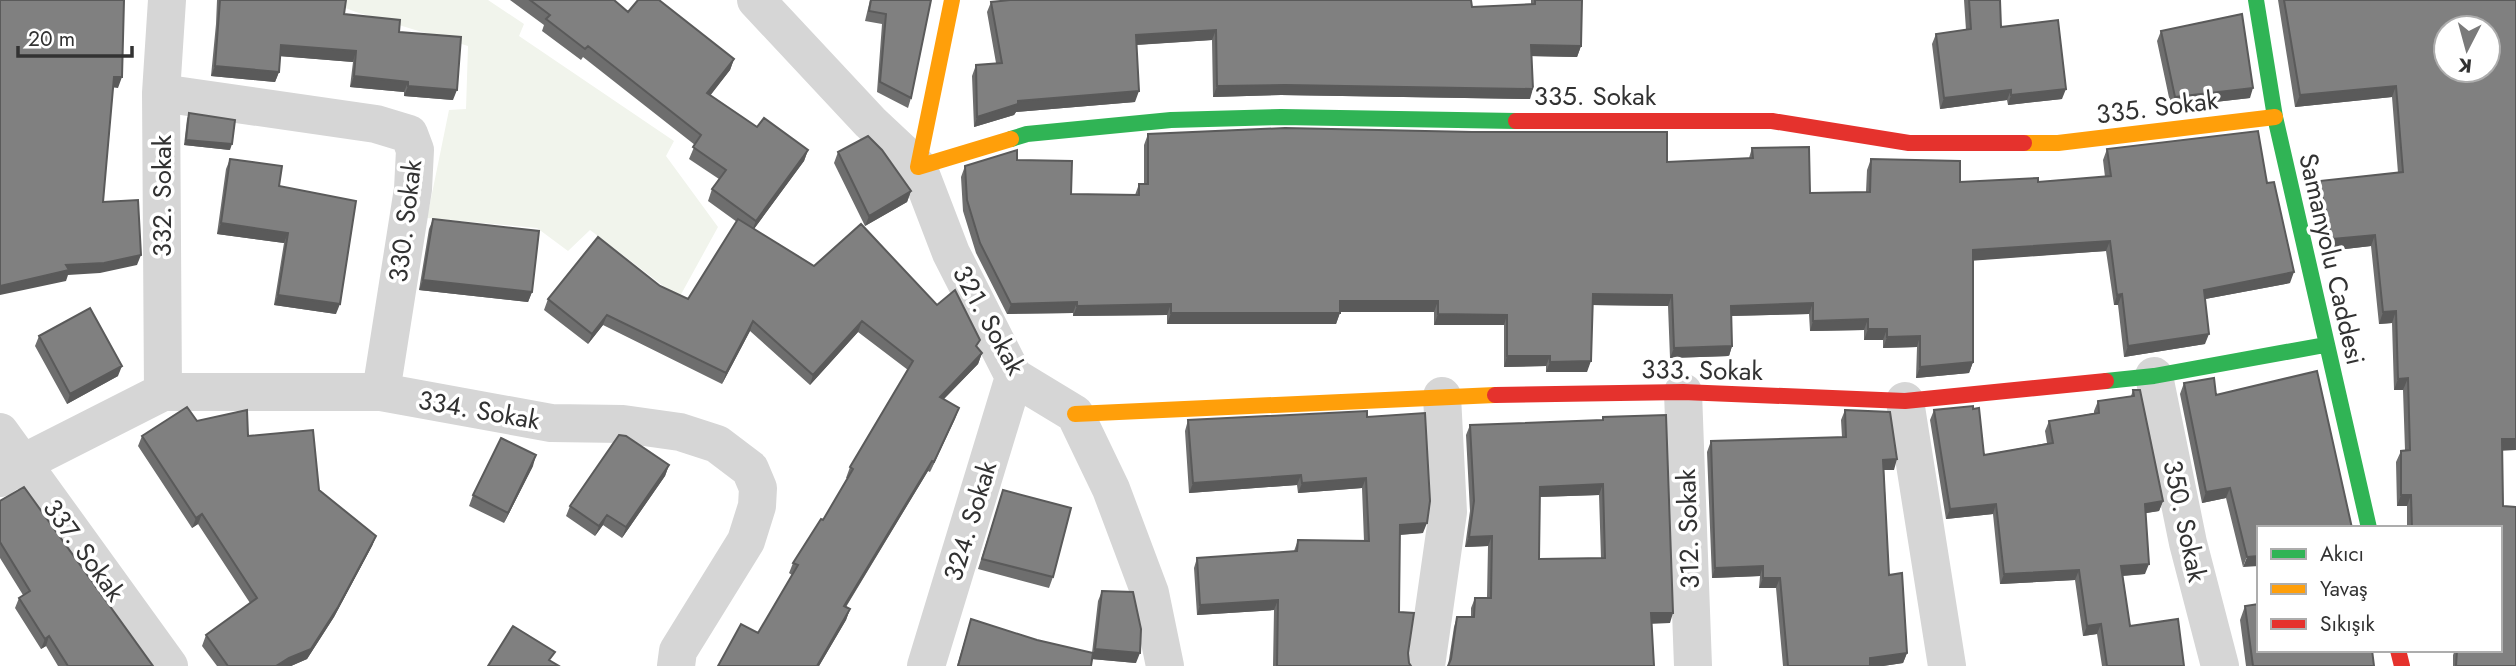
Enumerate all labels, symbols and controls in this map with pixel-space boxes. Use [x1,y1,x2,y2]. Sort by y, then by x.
scale bar [18,14,131,58]
north arrow [2432,14,2502,84]
text: 20 m [28,24,75,54]
text: K [2457,51,2473,80]
street label: 335. Sokak [1534,77,1657,115]
street label: 335. Sokak [2094,81,2221,133]
street label: 332. Sokak [143,134,181,257]
street label: Samanyolu Caddesi [2289,149,2375,369]
street label: 330. Sokak [379,157,431,285]
street label: 321. Sokak [943,258,1035,382]
street label: 333. Sokak [1641,350,1764,390]
street label: 334. Sokak [415,381,543,439]
street label: 324. Sokak [934,456,1006,586]
street label: 350. Sokak [2154,456,2217,586]
street label: 312. Sokak [1667,468,1709,590]
street label: 337. Sokak [34,491,135,610]
legend [2257,526,2502,652]
text: Akıcı [2320,539,2364,569]
text: Yavaş [2320,574,2367,604]
text: Sıkışık [2320,609,2376,639]

